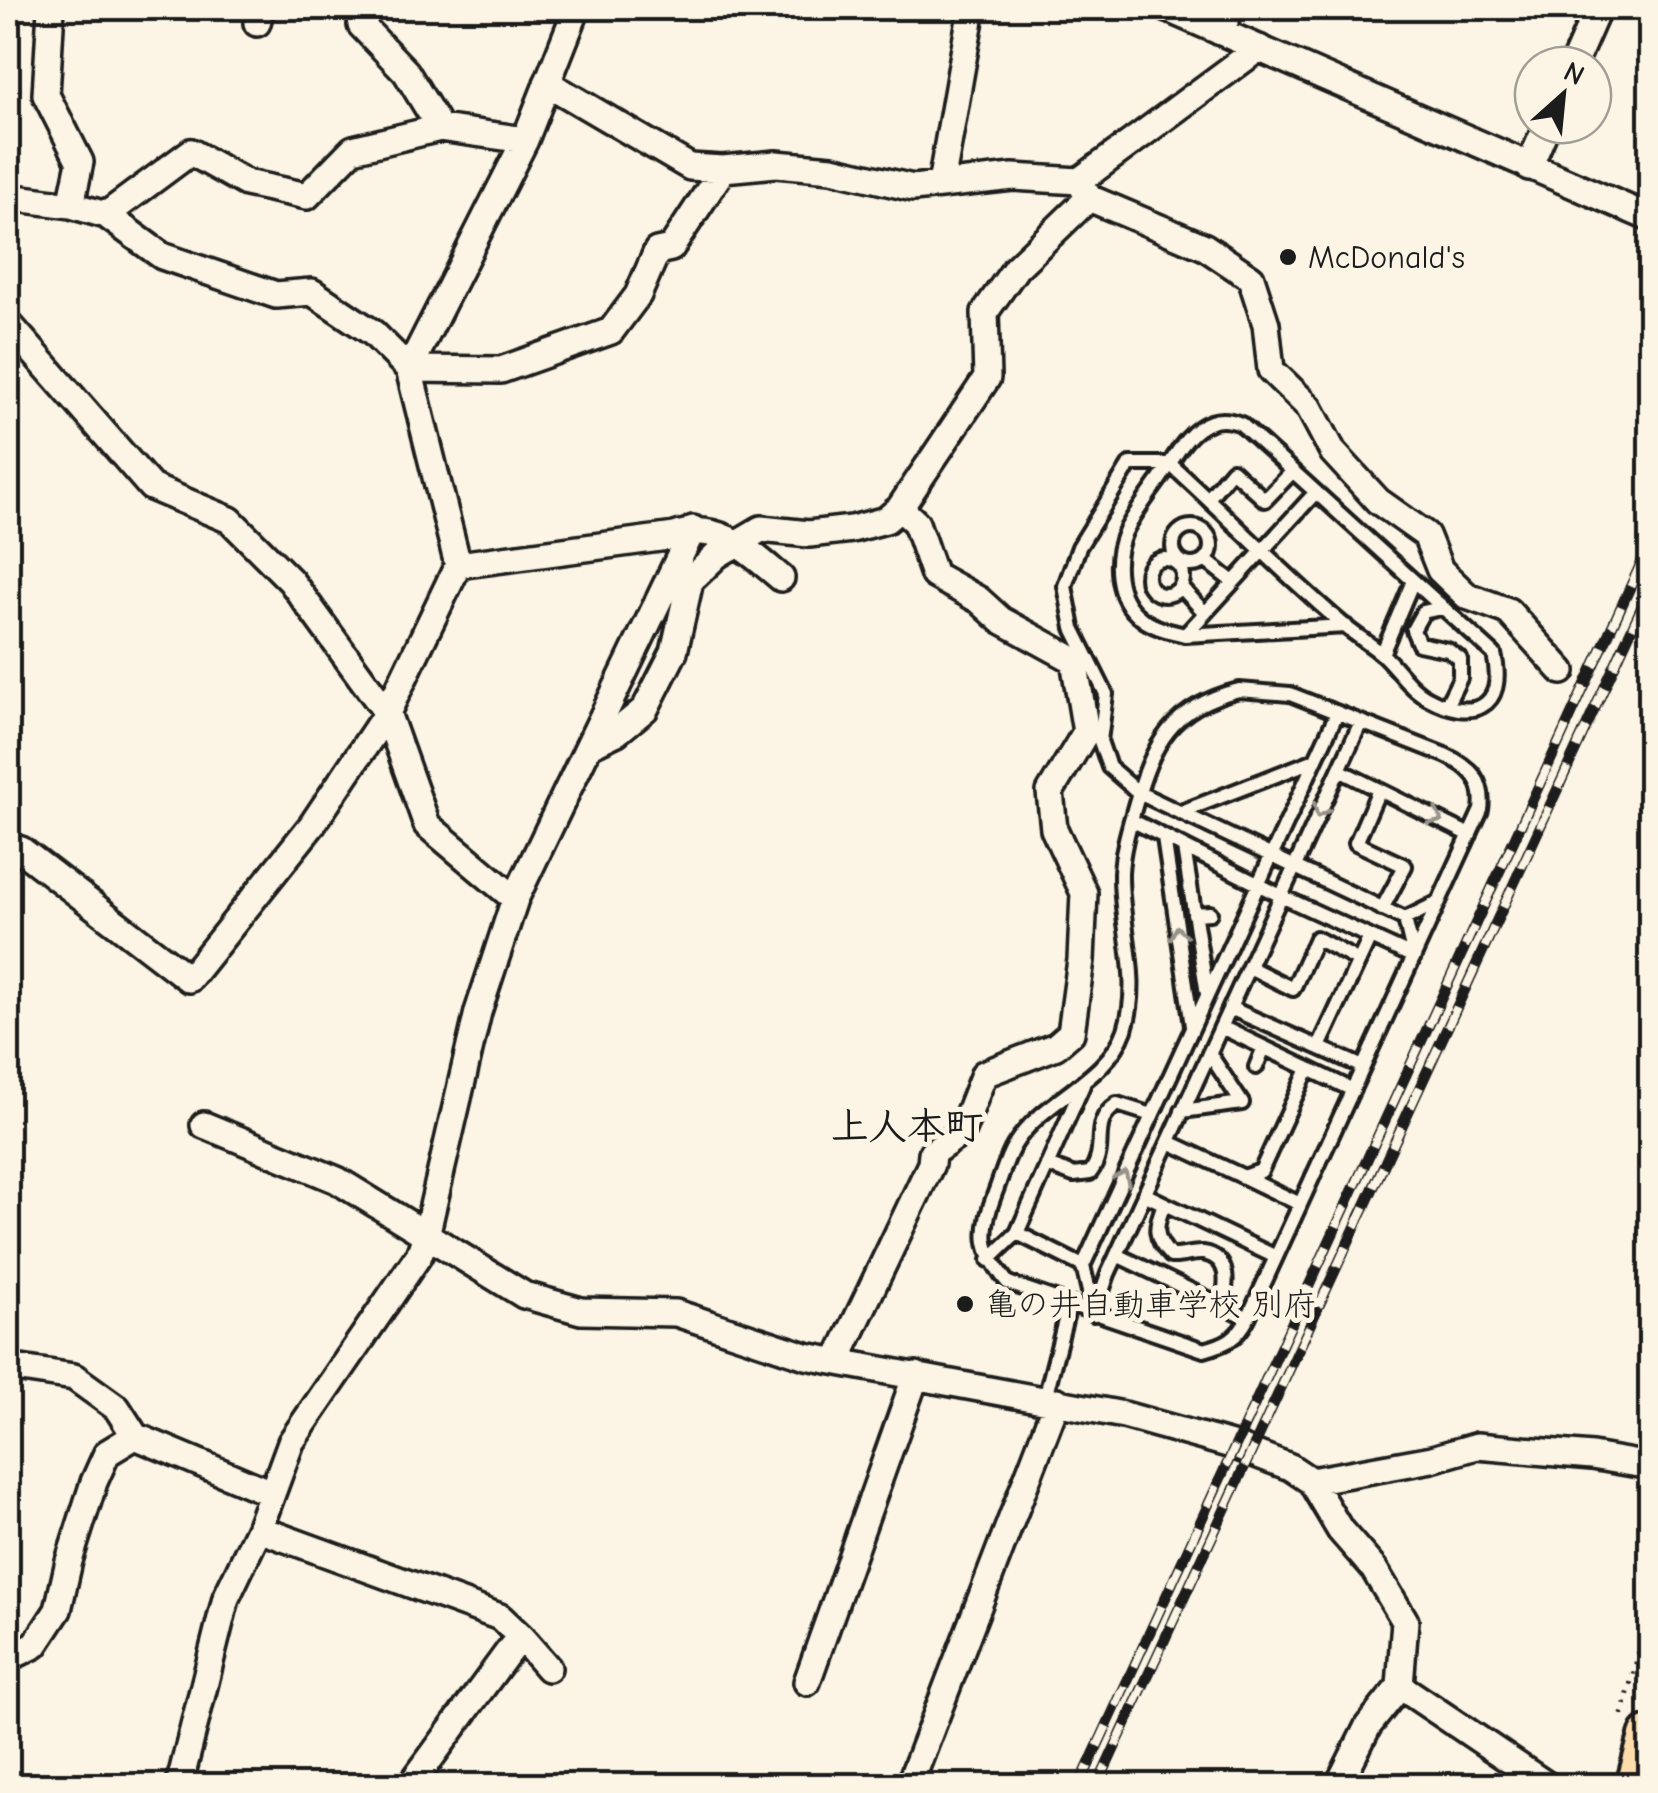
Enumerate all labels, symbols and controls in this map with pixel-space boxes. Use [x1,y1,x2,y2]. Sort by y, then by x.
north arrow [1513,45,1613,145]
text: N [1558,55,1589,92]
place label: McDonald's [1308,239,1465,276]
marker: McDonald's [1277,246,1299,268]
one-way arrow [1313,801,1333,819]
one-way arrow [1425,806,1443,826]
one-way arrow [1168,925,1189,941]
district label: 上人本町 [831,1105,983,1149]
one-way arrow [1111,1169,1131,1187]
place label: 亀の井自動車学校 別府 [985,1286,1316,1323]
marker: 亀の井自動車学校 別府 [954,1293,976,1315]

